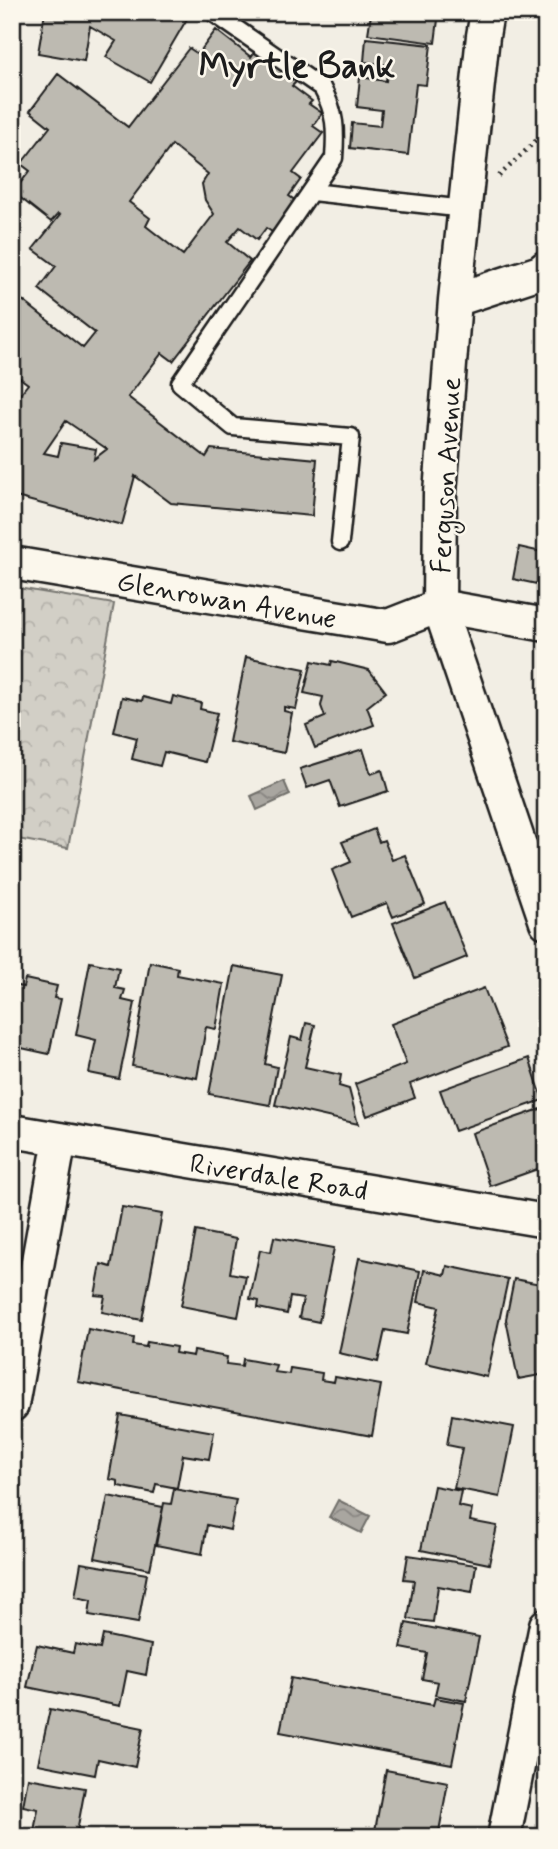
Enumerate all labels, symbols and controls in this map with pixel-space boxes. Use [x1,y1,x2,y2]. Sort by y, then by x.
district label: Myrtle Bank [199,44,396,90]
street label: Ferguson Avenue [424,376,473,574]
street label: Glenrowan Avenue [114,564,339,639]
street label: Riverdale Road [187,1146,370,1211]

